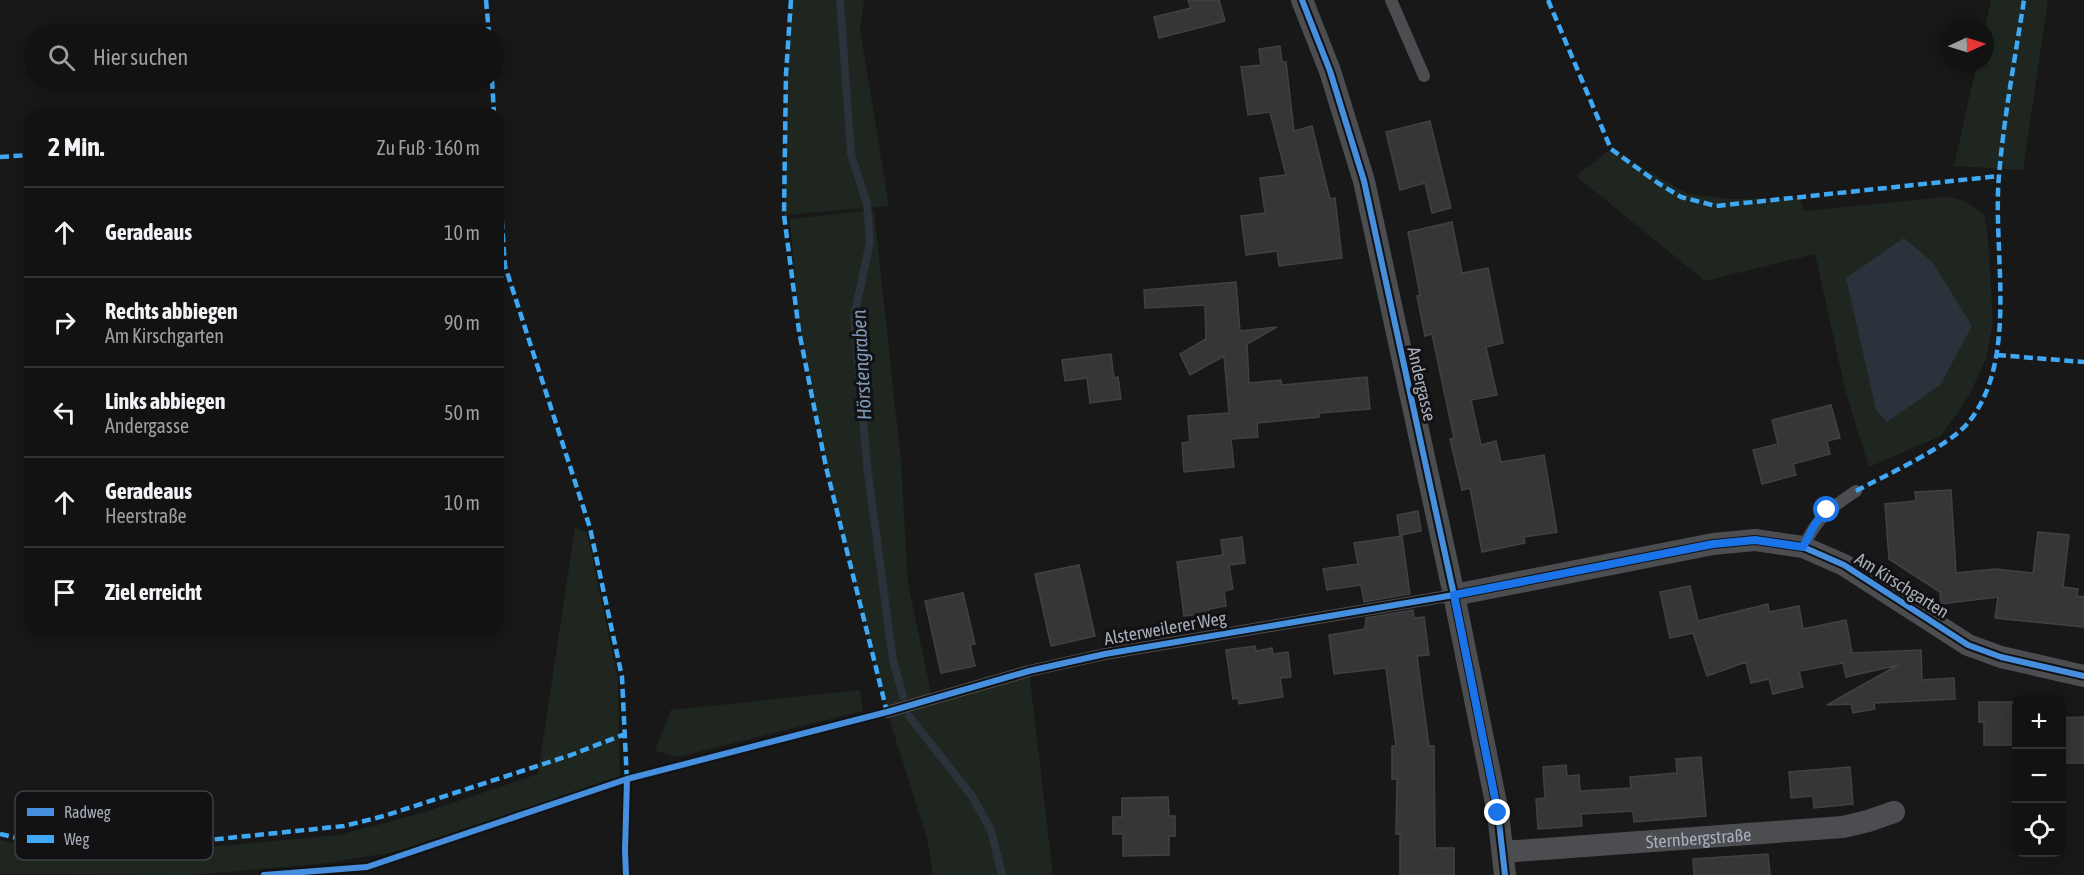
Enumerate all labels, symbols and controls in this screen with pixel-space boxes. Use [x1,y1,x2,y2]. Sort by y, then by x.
north arrow [1940,18,1994,72]
search box [24,24,504,90]
icon: search [45,41,78,74]
text: Hier suchen [93,44,188,70]
text: 2 Min. [48,132,104,162]
text: Zu Fuß · 160 m [377,136,480,159]
icon: ahead [48,216,81,249]
text: Geradeaus [105,219,192,245]
text: 10 m [444,221,480,244]
text: Rechts abbiegen [105,298,238,324]
icon: right [48,306,81,339]
water label: Hörstengraben [847,309,875,421]
text: 90 m [444,311,480,334]
text: Am Kirschgarten [105,324,224,347]
street label: Andergasse [1403,345,1441,423]
text: Links abbiegen [105,388,226,414]
icon: left [48,396,81,429]
text: 50 m [444,401,480,424]
text: Andergasse [105,414,189,437]
text: Geradeaus [105,478,192,504]
icon: ahead [48,486,81,519]
text: 10 m [444,491,480,514]
route start [1813,496,1839,522]
text: Heerstraße [105,504,187,527]
street label: Am Kirschgarten [1851,548,1953,622]
icon: arrive [48,576,81,609]
text: Ziel erreicht [105,579,202,605]
street label: Alsterweilerer Weg [1102,607,1228,649]
map controls [2012,695,2066,857]
button: + [2012,695,2066,749]
button: − [2012,749,2066,803]
legend [15,791,213,860]
route end [1484,799,1510,825]
text: Radweg [64,803,111,822]
button: locate [2012,803,2066,857]
street label: Sternbergstraße [1645,823,1752,852]
text: Weg [64,830,89,849]

